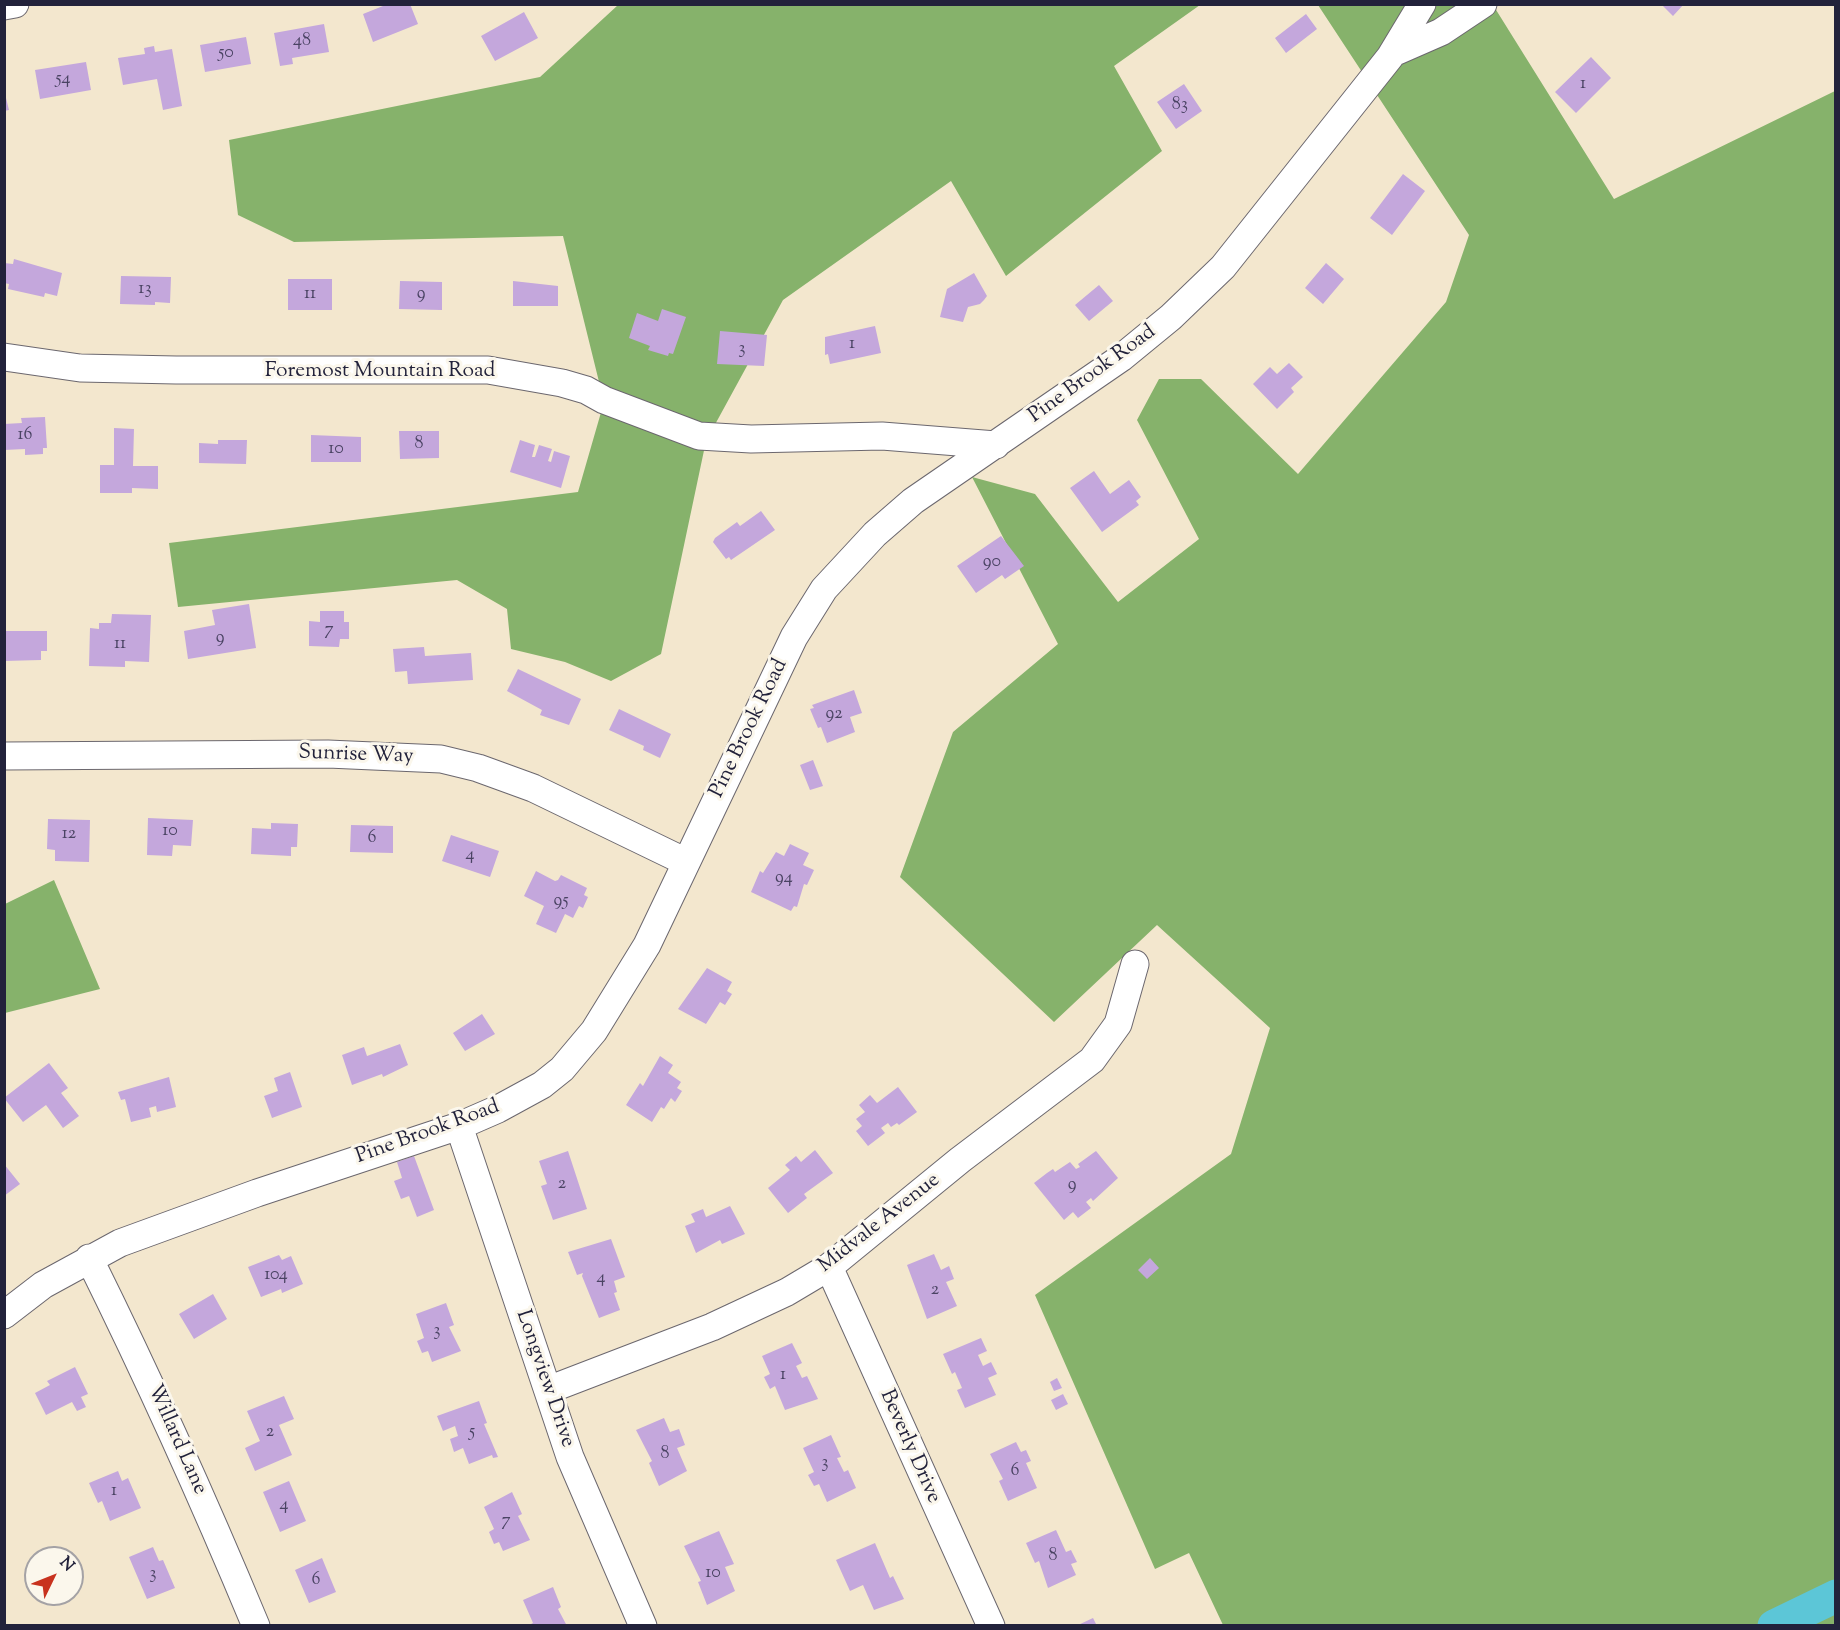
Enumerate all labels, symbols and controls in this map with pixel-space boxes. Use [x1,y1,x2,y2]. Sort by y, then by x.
house number: 48 [293,31,311,53]
house number: 50 [218,43,234,65]
house number: 54 [55,69,71,91]
house number: 1 [1580,74,1586,96]
house number: 83 [1172,95,1188,117]
house number: 13 [138,279,152,301]
house number: 11 [304,284,316,306]
house number: 9 [417,284,425,306]
street label: Pine Brook Road [1024,320,1162,430]
house number: 1 [849,334,855,356]
house number: 3 [738,339,746,361]
street label: Foremost Mountain Road [265,359,495,385]
house number: 16 [17,425,33,447]
house number: 8 [415,434,423,456]
house number: 10 [328,439,344,461]
house number: 90 [983,552,1001,574]
house number: 7 [324,620,334,642]
house number: 9 [216,628,224,650]
house number: 11 [114,634,126,656]
street label: Pine Brook Road [706,656,794,802]
house number: 92 [825,704,843,726]
street label: Sunrise Way [298,741,414,771]
house number: 10 [162,821,178,843]
house number: 12 [62,824,76,846]
house number: 6 [368,828,376,850]
house number: 4 [465,845,475,867]
house number: 94 [775,868,793,890]
house number: 95 [553,891,569,913]
street label: Pine Brook Road [353,1095,503,1171]
street label: Midvale Avenue [814,1169,946,1279]
house number: 2 [558,1174,566,1196]
house number: 9 [1068,1175,1076,1197]
house number: 104 [264,1265,288,1287]
house number: 4 [596,1268,606,1290]
house number: 2 [931,1280,939,1302]
street label: Longview Drive [509,1307,579,1451]
house number: 3 [433,1321,441,1343]
house number: 1 [780,1365,786,1387]
street label: Willard Lane [141,1381,211,1499]
street label: Beverly Drive [873,1386,945,1508]
house number: 2 [266,1422,274,1444]
house number: 5 [469,1422,475,1444]
house number: 8 [661,1444,669,1466]
house number: 3 [821,1453,829,1475]
house number: 6 [1011,1461,1019,1483]
house number: 1 [111,1481,117,1503]
house number: 4 [279,1495,289,1517]
house number: 7 [501,1511,511,1533]
north arrow [24,1546,84,1606]
house number: 8 [1049,1546,1057,1568]
text: N [53,1552,79,1577]
house number: 10 [705,1563,721,1585]
house number: 3 [149,1564,157,1586]
house number: 6 [312,1570,320,1592]

